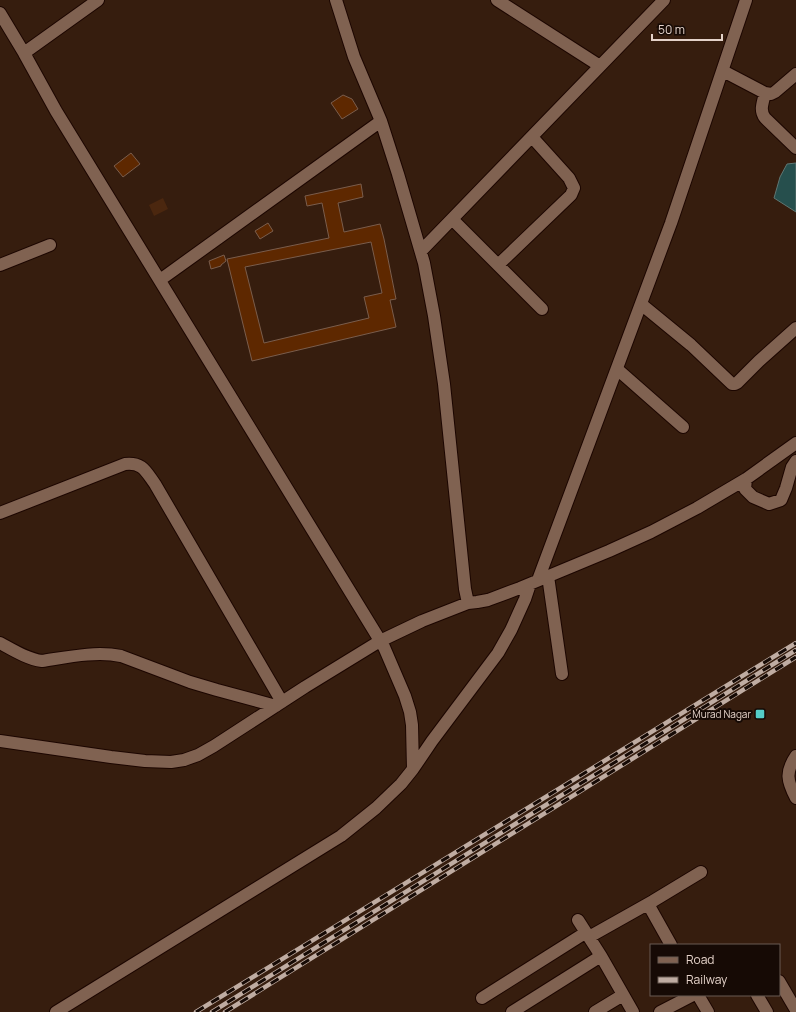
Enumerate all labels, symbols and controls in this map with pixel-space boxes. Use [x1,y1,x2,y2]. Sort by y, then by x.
scale bar [652,16,722,42]
text: 50 m [658,21,685,38]
place label: Murad Nagar [692,707,751,721]
marker: Murad Nagar [754,708,766,720]
legend [650,944,780,996]
text: Road [686,951,714,968]
text: Railway [686,971,728,988]

